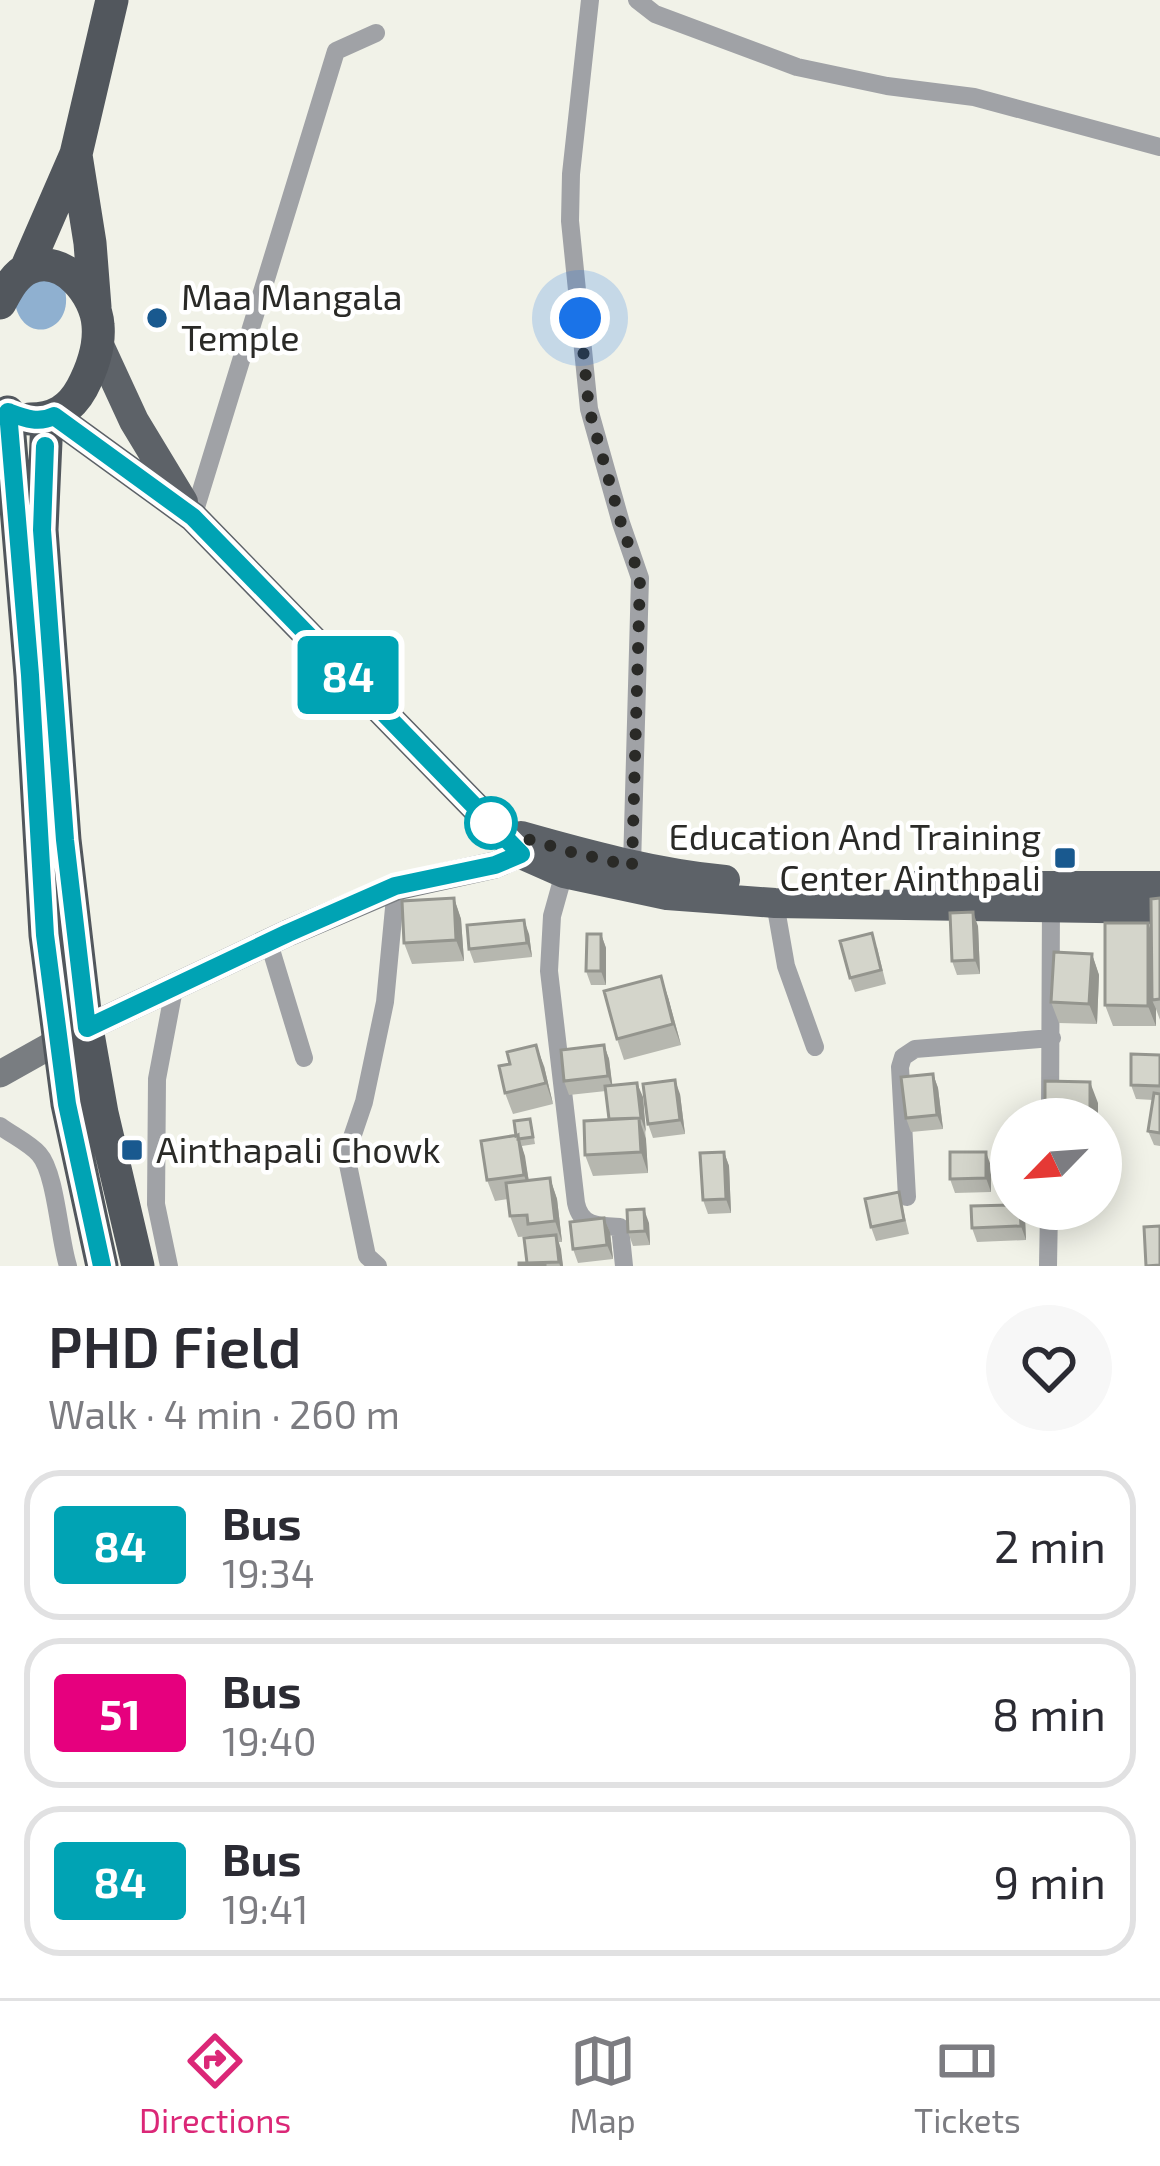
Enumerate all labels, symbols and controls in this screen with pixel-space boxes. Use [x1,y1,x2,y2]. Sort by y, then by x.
place label: Maa Mangala Temple [181,274,403,358]
your location [550,288,610,348]
marker: Maa Mangala Temple [144,305,170,331]
line badge: 84 [294,636,402,714]
text: 84 [322,650,374,700]
unlabelled marker [466,798,516,848]
place label: Education And Training Center Ainthpali [668,814,1041,898]
marker: Education And Training Center Ainthpali [1052,845,1078,871]
north arrow [990,1098,1122,1230]
map controls [990,1098,1122,1230]
place label: Ainthapali Chowk [156,1127,441,1170]
marker: Ainthapali Chowk [119,1137,145,1163]
button: heart [986,1305,1112,1431]
text: PHD Field [48,1311,302,1379]
text: Walk · 4 min · 260 m [48,1390,400,1437]
text: Bus [222,1495,301,1549]
text: 2 min [994,1518,1106,1572]
text: 84 [94,1520,146,1570]
text: 19:34 [222,1549,315,1596]
text: Bus [222,1663,301,1717]
text: 8 min [992,1686,1106,1740]
text: 51 [99,1688,141,1738]
text: 19:40 [222,1717,317,1764]
text: Bus [222,1831,301,1885]
text: 9 min [993,1854,1106,1908]
text: 84 [94,1856,146,1906]
text: 19:41 [222,1885,309,1932]
tab: Directions [139,2028,291,2140]
tab: Map [570,2028,636,2140]
tab: Tickets [914,2028,1021,2140]

